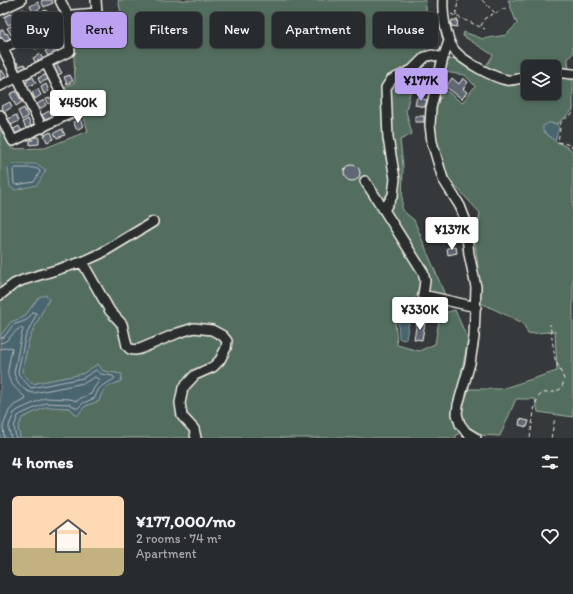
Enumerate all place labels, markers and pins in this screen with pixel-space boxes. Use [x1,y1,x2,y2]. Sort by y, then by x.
pin: ¥177K [393,68,449,102]
pin: ¥450K [50,90,106,124]
pin: ¥137K [424,217,480,251]
pin: ¥330K [392,297,448,331]

